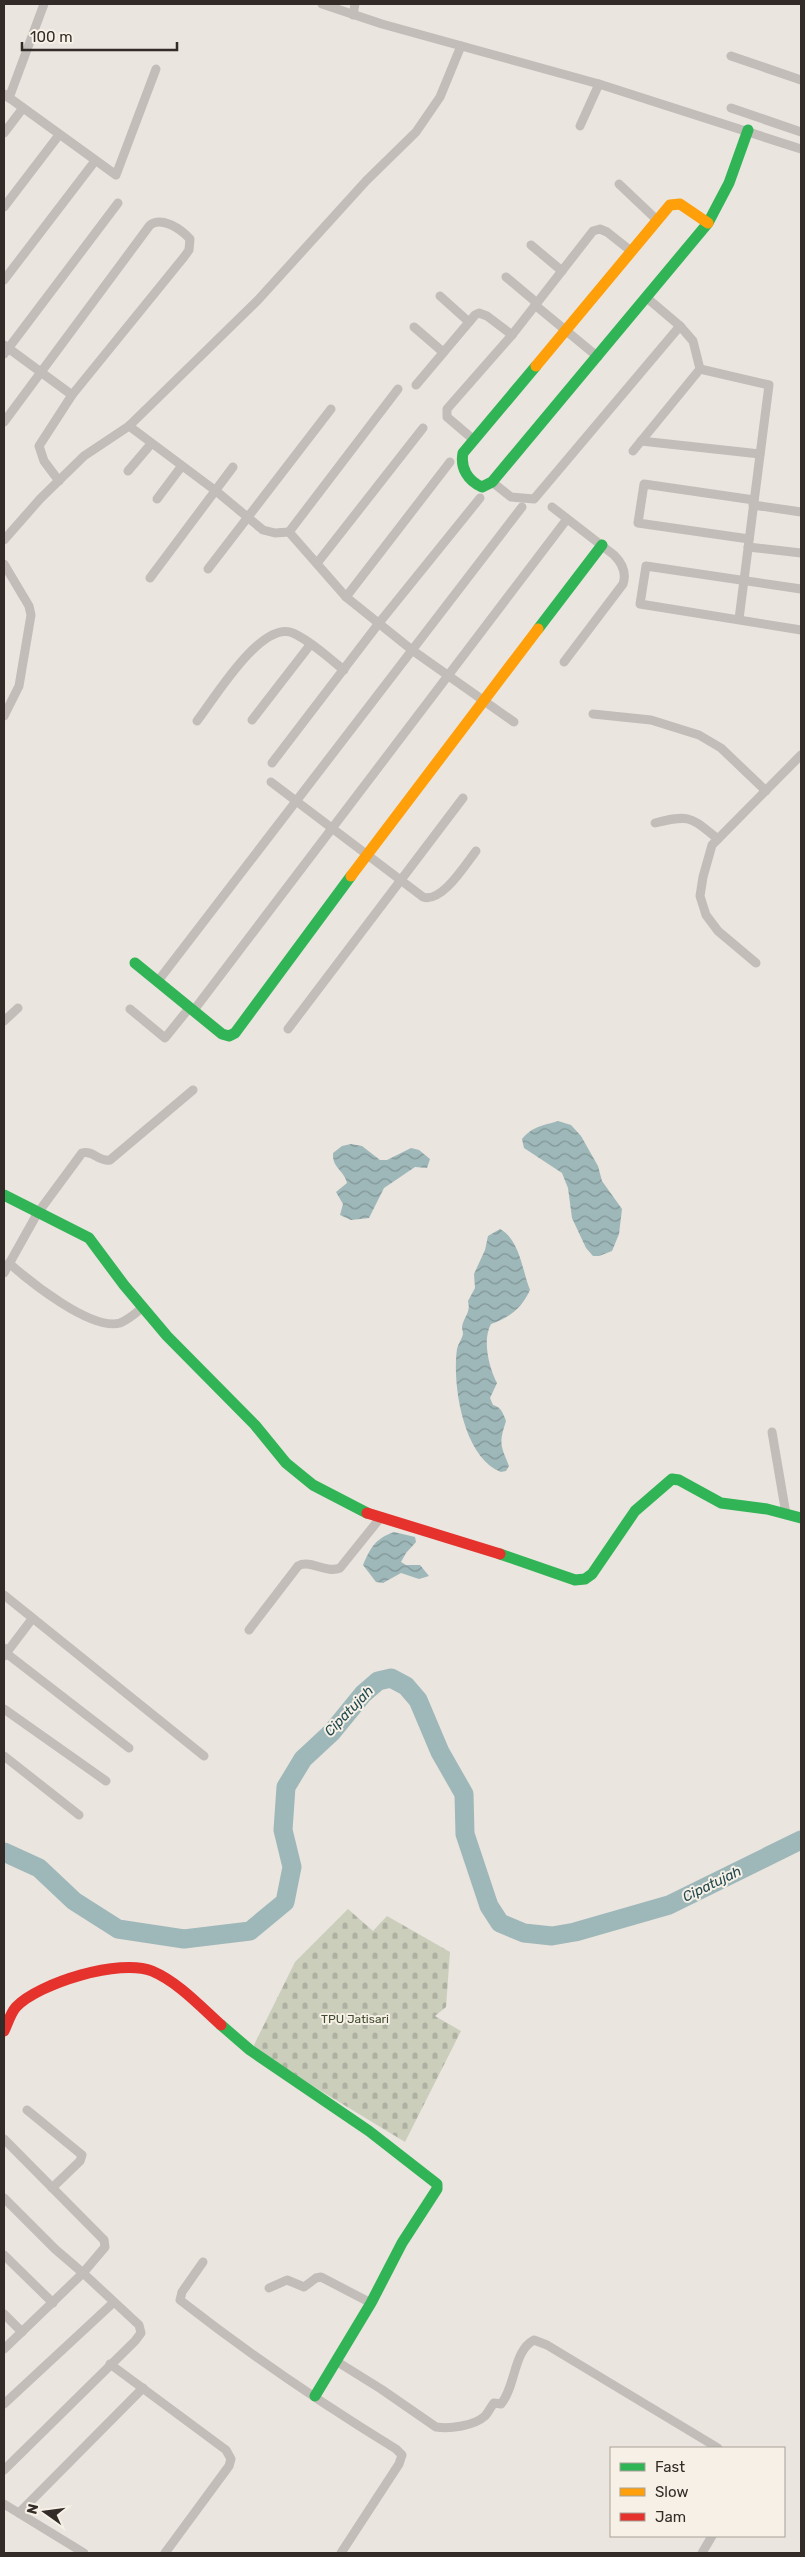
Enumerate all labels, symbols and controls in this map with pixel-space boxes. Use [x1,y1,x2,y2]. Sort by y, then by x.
scale bar [22,20,178,52]
text: 100 m [30,28,72,46]
water label: Cipatujah [321,1682,377,1740]
water label: Cipatujah [680,1862,744,1906]
park label: TPU Jatisari [321,2012,389,2026]
legend [610,2447,785,2537]
text: Fast [655,2458,685,2476]
text: Slow [655,2483,688,2501]
north arrow [20,2487,70,2537]
text: N [23,2502,42,2516]
text: Jam [655,2508,686,2526]

